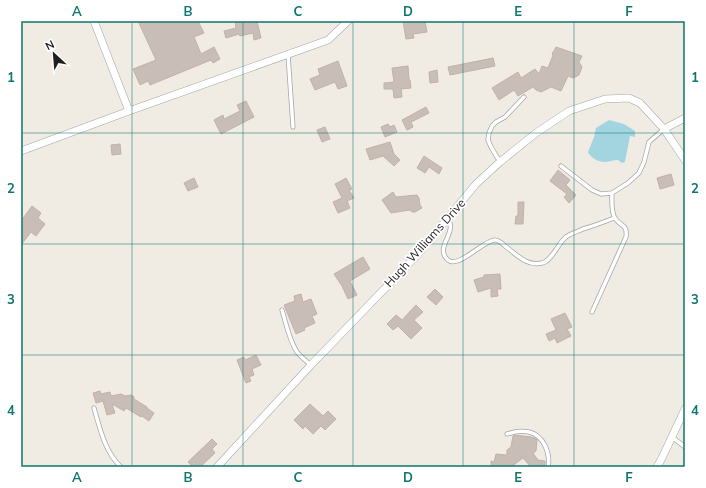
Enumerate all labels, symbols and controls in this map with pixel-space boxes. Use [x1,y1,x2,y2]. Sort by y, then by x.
text: A [72,3,82,19]
text: B [184,3,193,19]
text: C [294,3,303,19]
text: D [403,3,413,19]
text: E [514,3,522,19]
text: F [625,3,633,19]
north arrow [34,34,74,74]
text: N [43,37,56,53]
text: 1 [7,69,15,85]
text: 1 [691,69,699,85]
text: 2 [7,180,15,196]
text: 2 [691,180,699,196]
street label: Hugh Williams Drive [381,195,468,290]
text: 3 [7,291,15,307]
text: 3 [691,291,699,307]
text: 4 [7,402,15,418]
text: 4 [691,402,699,418]
text: A [72,469,82,485]
text: B [184,469,193,485]
text: C [294,469,303,485]
text: D [403,469,413,485]
text: E [514,469,522,485]
text: F [625,469,633,485]

